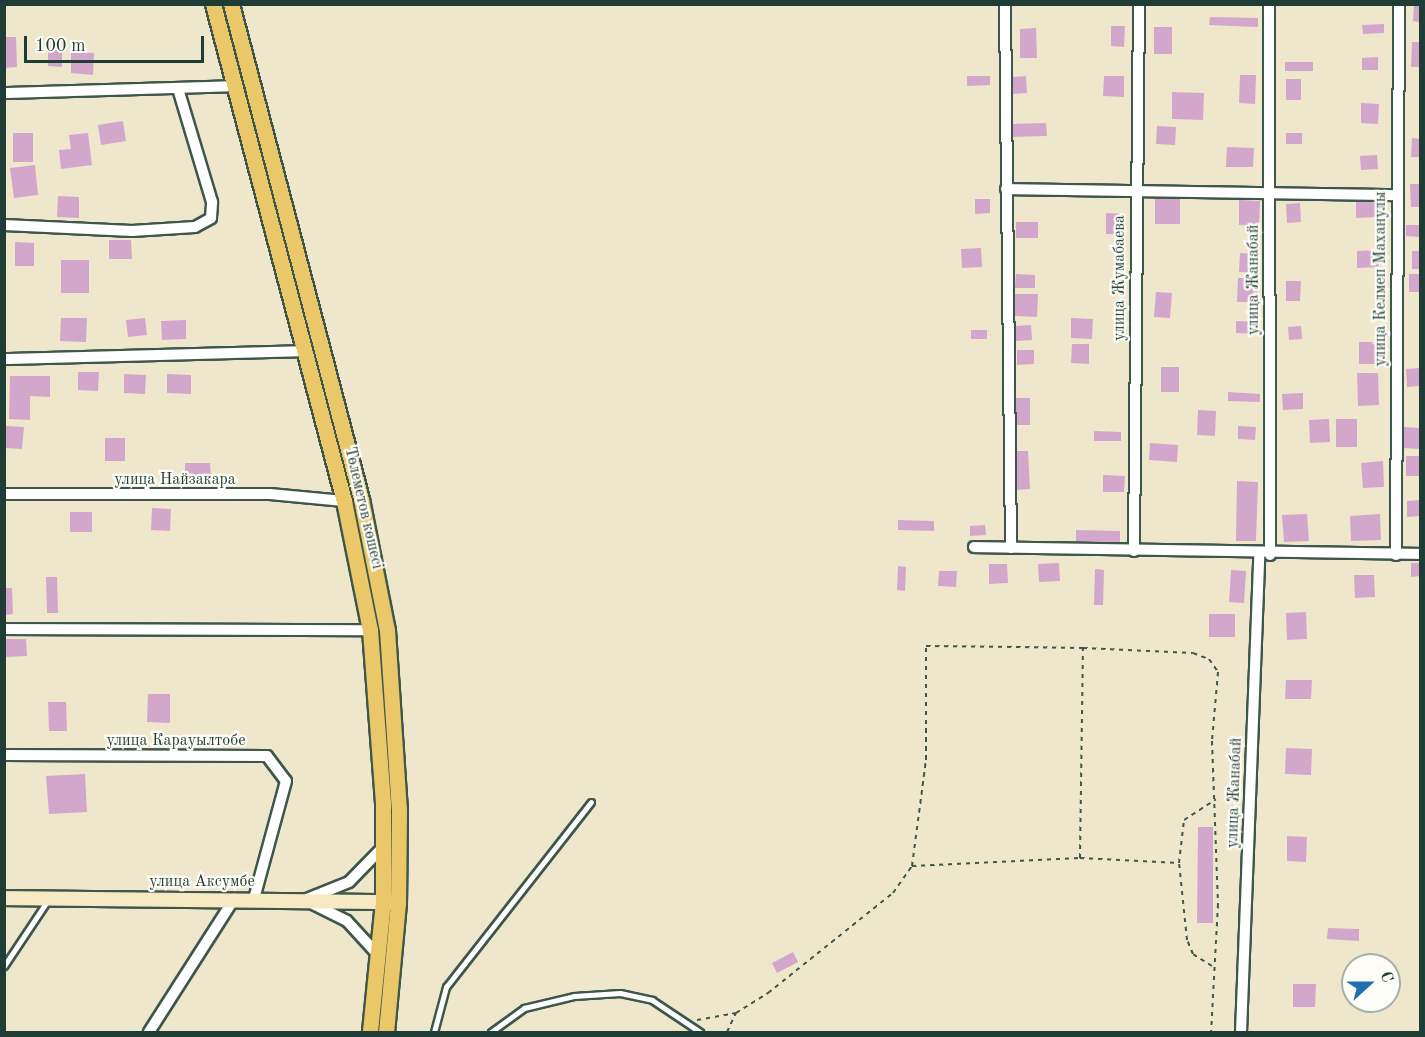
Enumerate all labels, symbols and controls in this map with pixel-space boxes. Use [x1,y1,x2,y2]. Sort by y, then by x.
scale bar [27,24,207,62]
text: 100 m [35,37,86,55]
street label: улица Келмеп Маханулы [1371,192,1391,366]
street label: улица Жумабаева [1110,215,1130,341]
street label: улица Жанабай [1244,225,1264,335]
street label: Төлеметов көшесі [340,445,386,571]
street label: улица Найзакара [114,470,236,490]
street label: улица Карауылтобе [106,731,246,751]
street label: улица Жанабай [1223,737,1247,849]
street label: улица Аксумбе [149,872,255,892]
north arrow [1341,953,1401,1013]
text: С [1377,969,1395,985]

